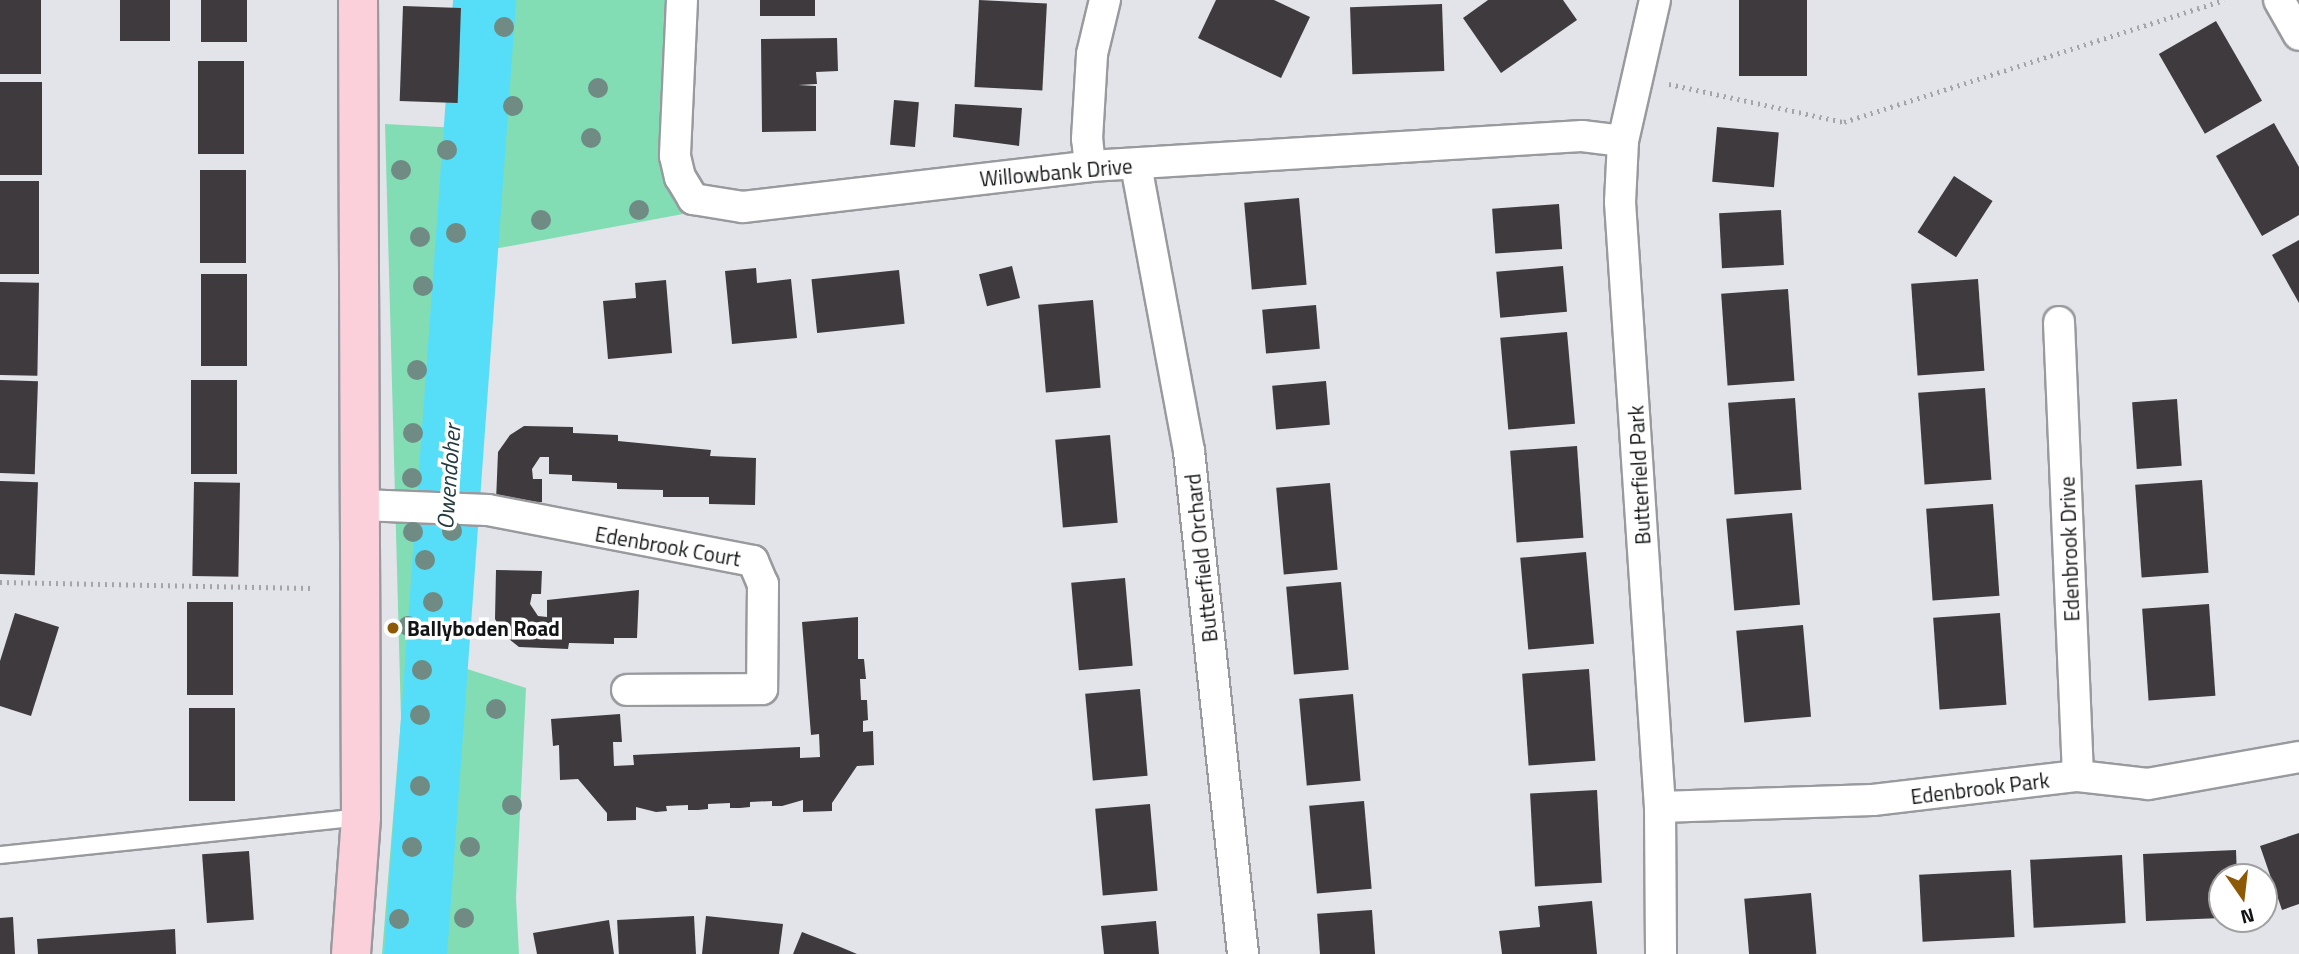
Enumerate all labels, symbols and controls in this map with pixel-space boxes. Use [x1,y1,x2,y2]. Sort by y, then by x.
street label: Willowbank Drive [979,153,1133,191]
street label: Butterfield Park [1623,405,1655,545]
water label: Owendoher [432,423,466,531]
street label: Butterfield Orchard [1180,472,1222,644]
street label: Edenbrook Drive [2054,476,2084,622]
street label: Edenbrook Court [593,521,743,571]
place label: Ballyboden Road [407,615,560,641]
marker: Ballyboden Road [385,620,401,636]
street label: Edenbrook Park [1909,767,2051,809]
north arrow [2208,863,2278,933]
text: N [2238,901,2258,933]

